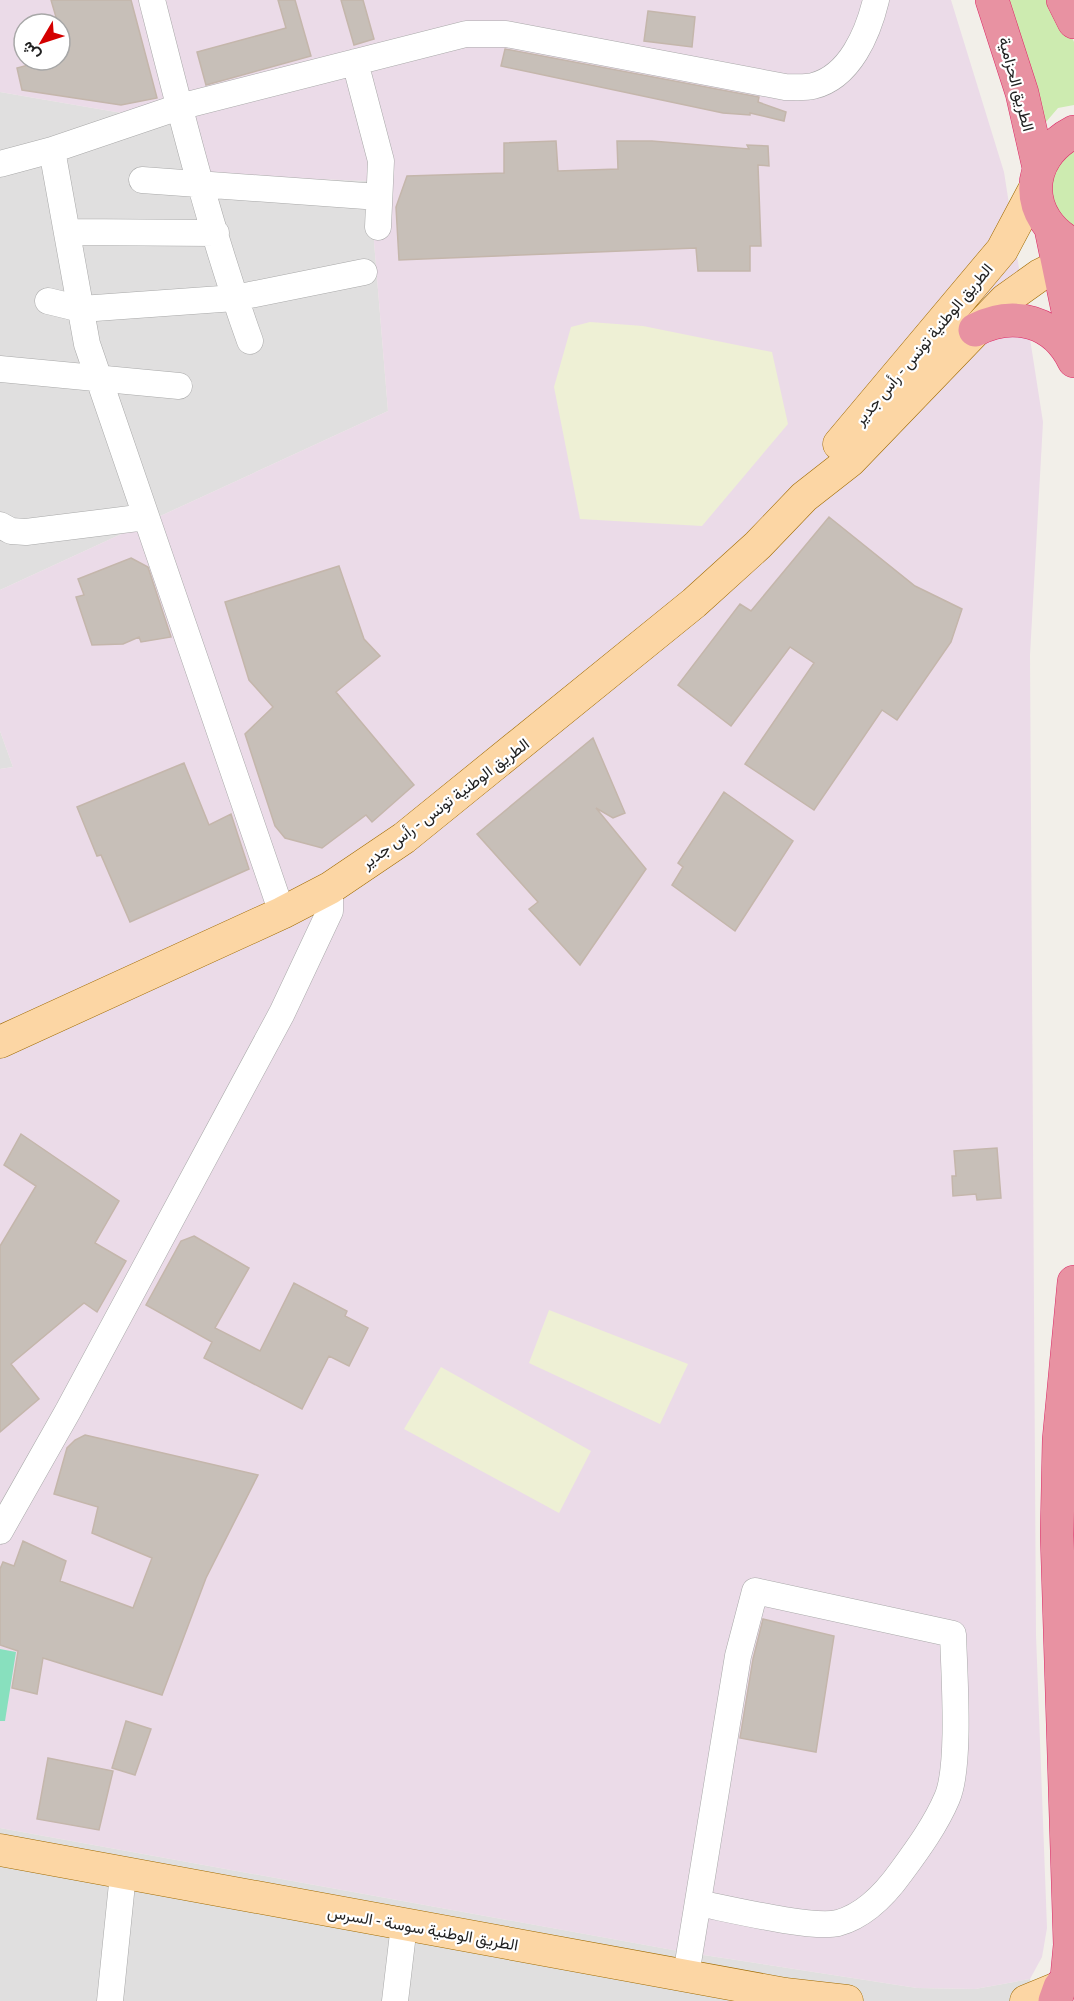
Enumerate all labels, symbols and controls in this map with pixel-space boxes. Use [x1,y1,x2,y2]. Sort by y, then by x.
north arrow [12,12,72,72]
street label: الطريق الحزامية [994,35,1038,134]
text: ش [17,38,44,65]
street label: الطريق الوطنية تونس - رأس جدير [850,260,997,430]
street label: الطريق الوطنية تونس - رأس جدير [357,734,534,874]
street label: الطريق الوطنية سوسة - السرس [326,1902,520,1956]

